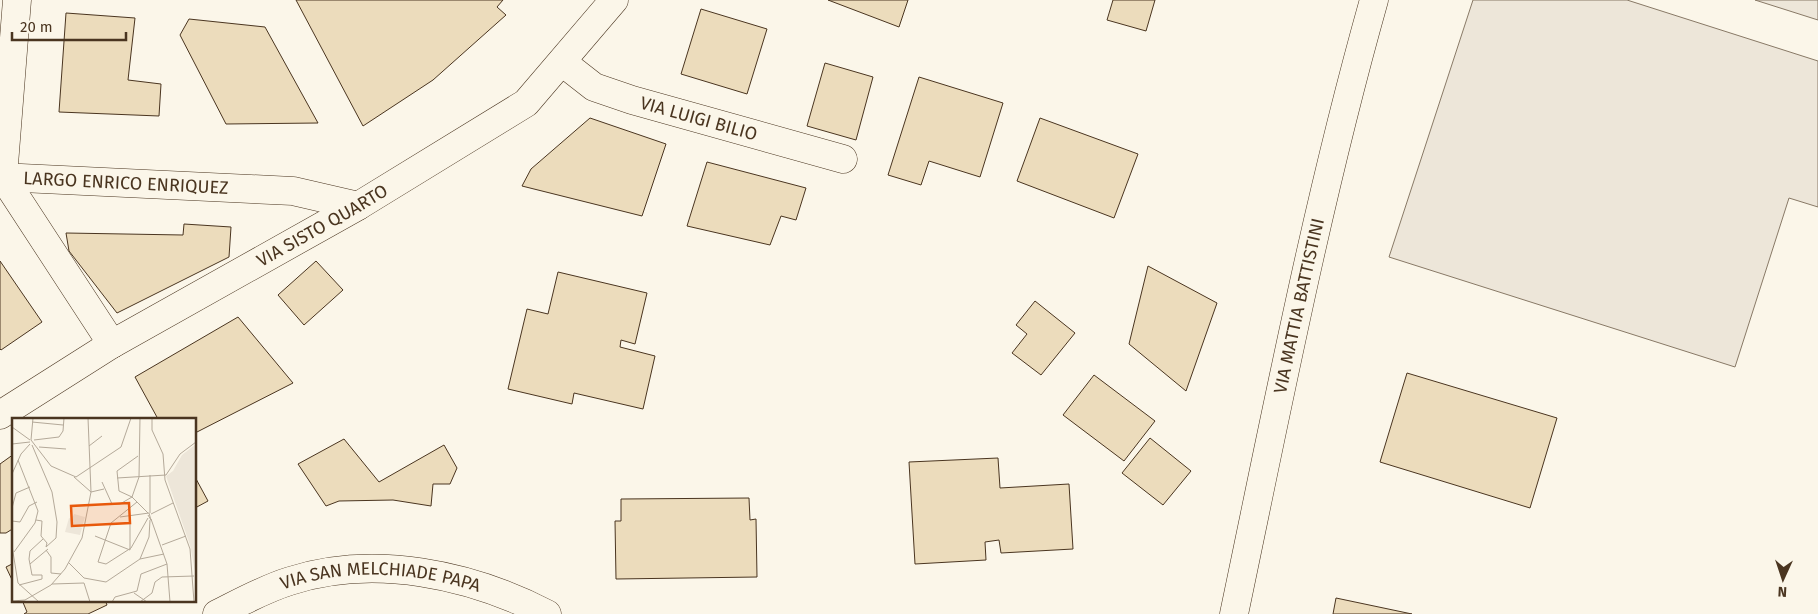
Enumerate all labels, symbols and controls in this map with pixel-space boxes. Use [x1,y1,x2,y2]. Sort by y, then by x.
scale bar [12,10,126,42]
text: 20 m [20,18,53,36]
street label: VIA LUIGI BILIO [638,92,760,145]
street label: LARGO ENRICO ENRIQUEZ [23,167,229,199]
street label: VIA SISTO QUARTO [253,179,392,271]
street label: VIA MATTIA BATTISTINI [1269,216,1329,395]
inset map [12,418,196,602]
north arrow [1758,554,1808,604]
street label: VIA SAN MELCHIADE PAPA [277,558,484,597]
text: N [1777,583,1787,600]

